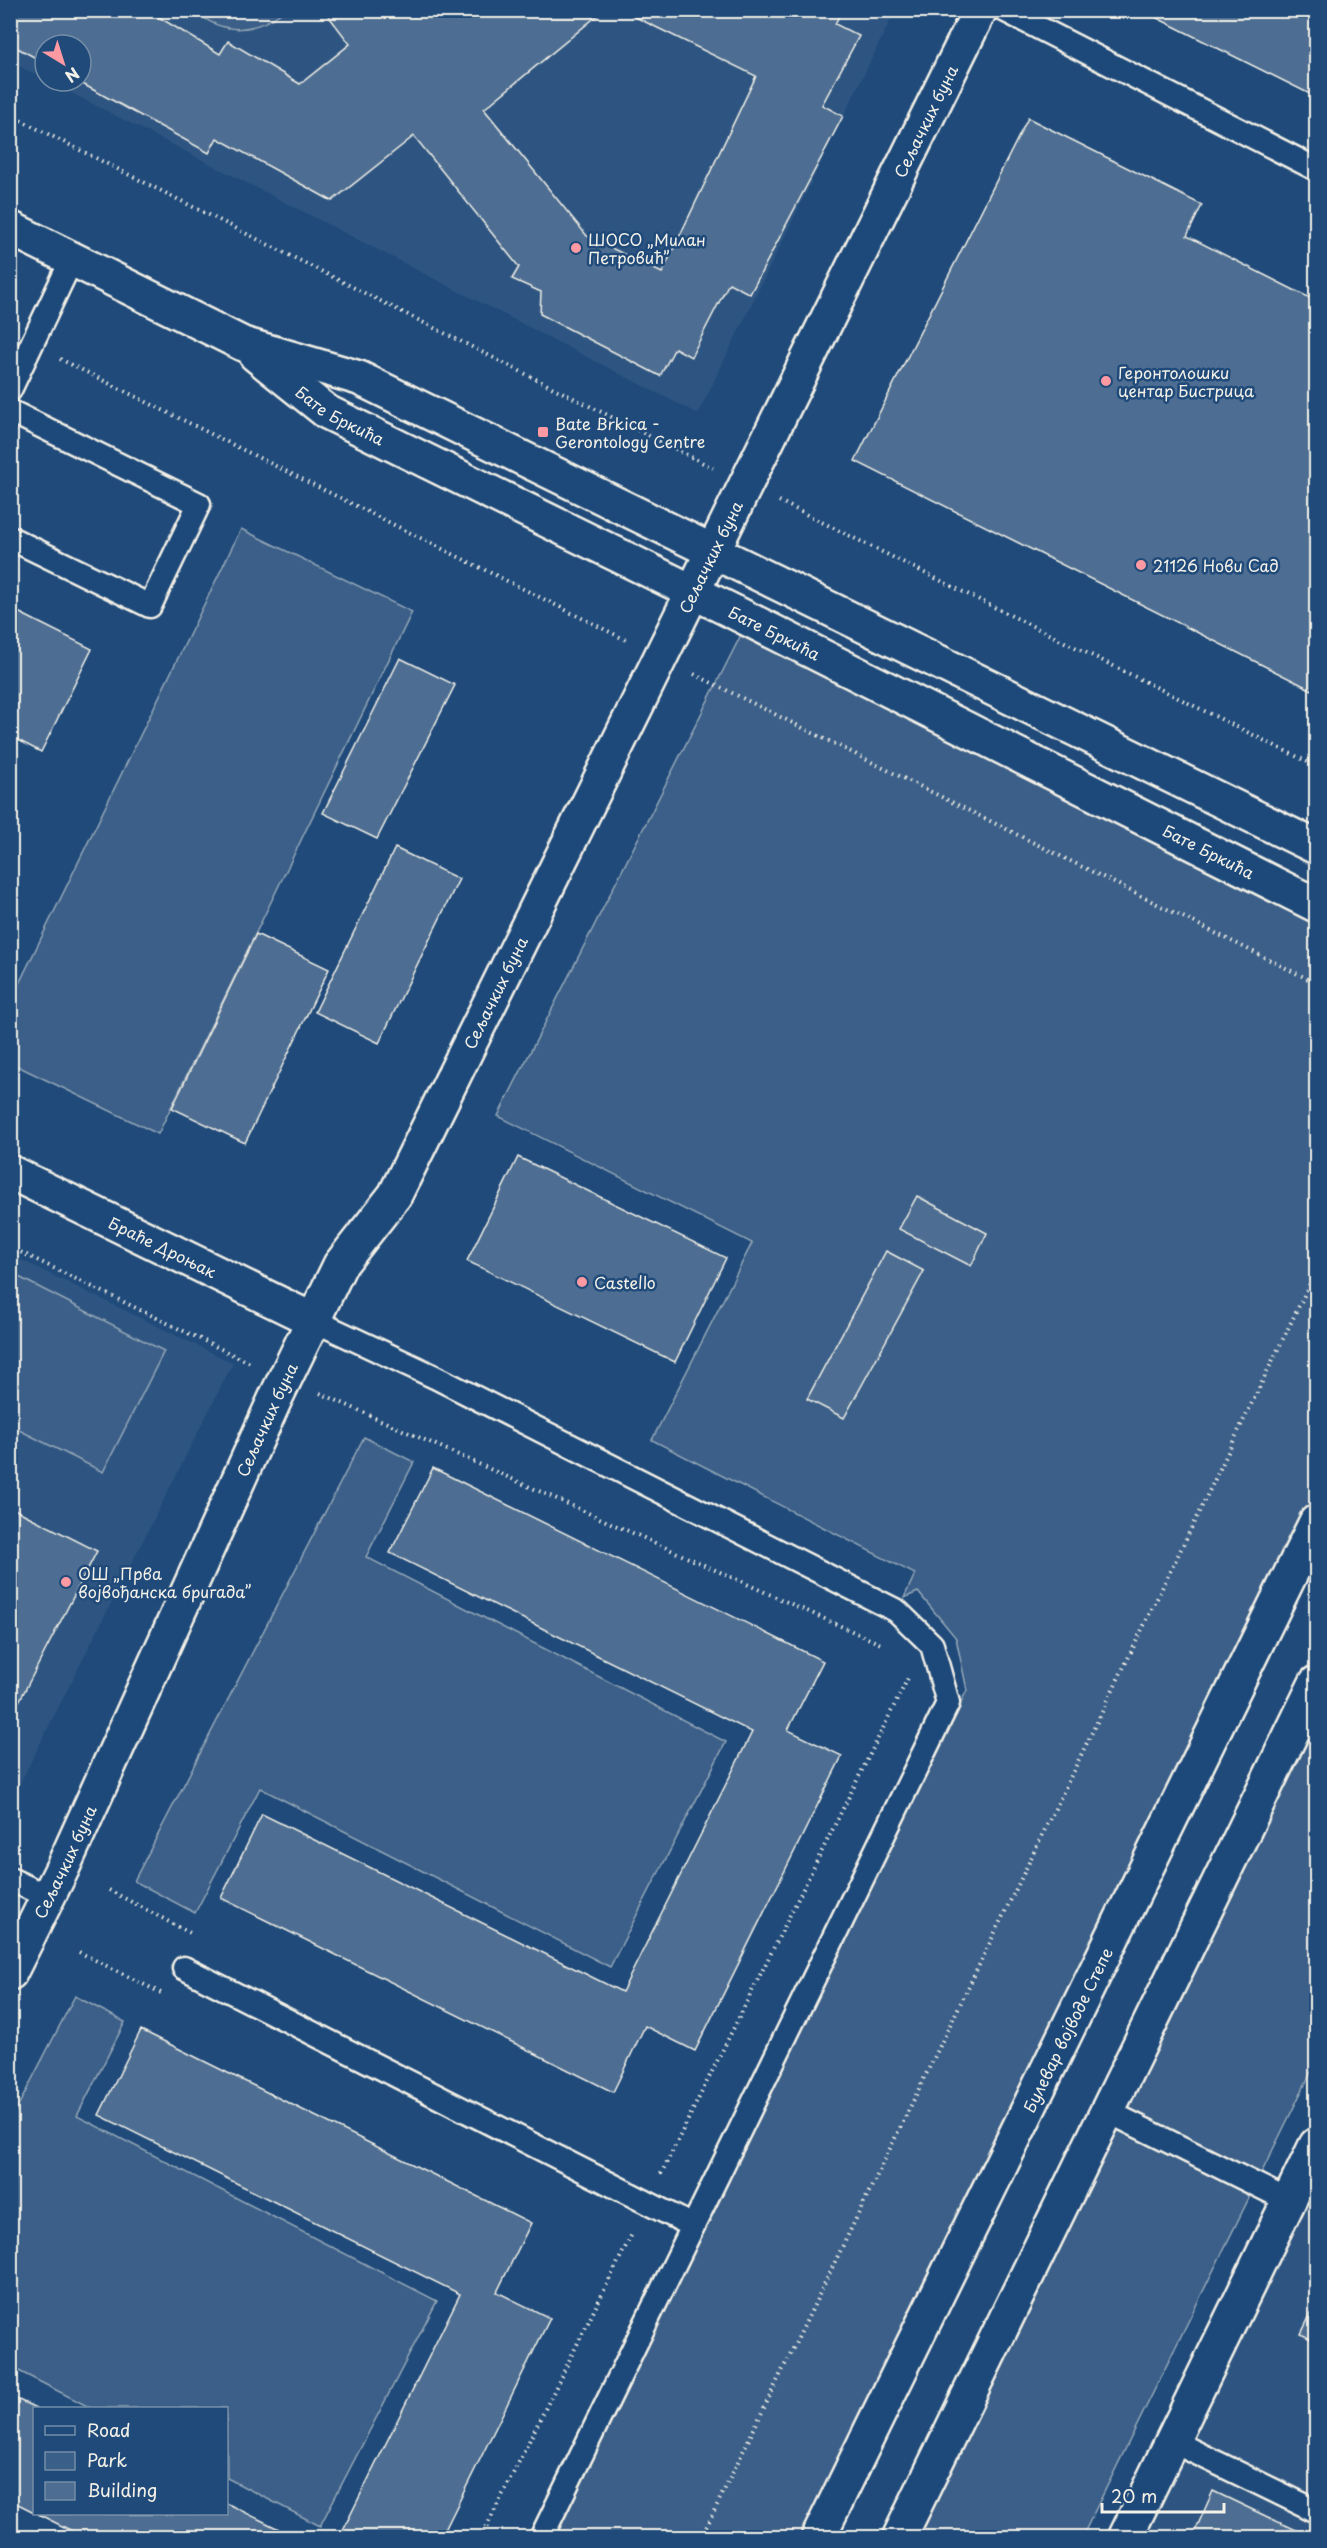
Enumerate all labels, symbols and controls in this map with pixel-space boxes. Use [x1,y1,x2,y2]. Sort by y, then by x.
north arrow [33,33,93,93]
street label: Сељачких буна [887,61,963,181]
text: N [60,62,85,89]
place label: ШОСО „Милан Петровић” [588,227,706,269]
marker: ШОСО „Милан Петровић” [569,241,583,255]
place label: Геронтолошки центар Бистрица [1118,360,1254,402]
marker: Геронтолошки центар Бистрица [1099,374,1113,388]
street label: Бате Бркића [291,379,389,451]
place label: Bate Brkica - Gerontology Centre [555,411,705,453]
marker: Bate Brkica - Gerontology Centre [536,425,550,439]
street label: Сељачких буна [672,496,748,617]
place label: 21126 Нови Сад [1153,553,1279,577]
marker: 21126 Нови Сад [1134,558,1148,572]
street label: Бате Бркића [725,599,825,666]
street label: Бате Бркића [1159,818,1259,884]
street label: Сељачких буна [457,932,533,1053]
street label: Браће Дроњак [105,1210,221,1283]
place label: Castello [594,1270,656,1294]
marker: Castello [575,1275,589,1289]
street label: Сељачких буна [230,1359,303,1480]
place label: ОШ „Прва војвођанска бригада” [78,1561,251,1603]
marker: ОШ „Прва војвођанска бригада” [59,1575,73,1589]
street label: Сељачких буна [27,1801,102,1922]
street label: Булевар војводе Степе [1016,1943,1118,2116]
legend [33,2407,228,2515]
text: Road [87,2416,131,2443]
text: Park [87,2446,127,2473]
text: Building [87,2476,157,2503]
scale bar [1102,2476,1224,2514]
text: 20 m [1111,2482,1157,2509]

